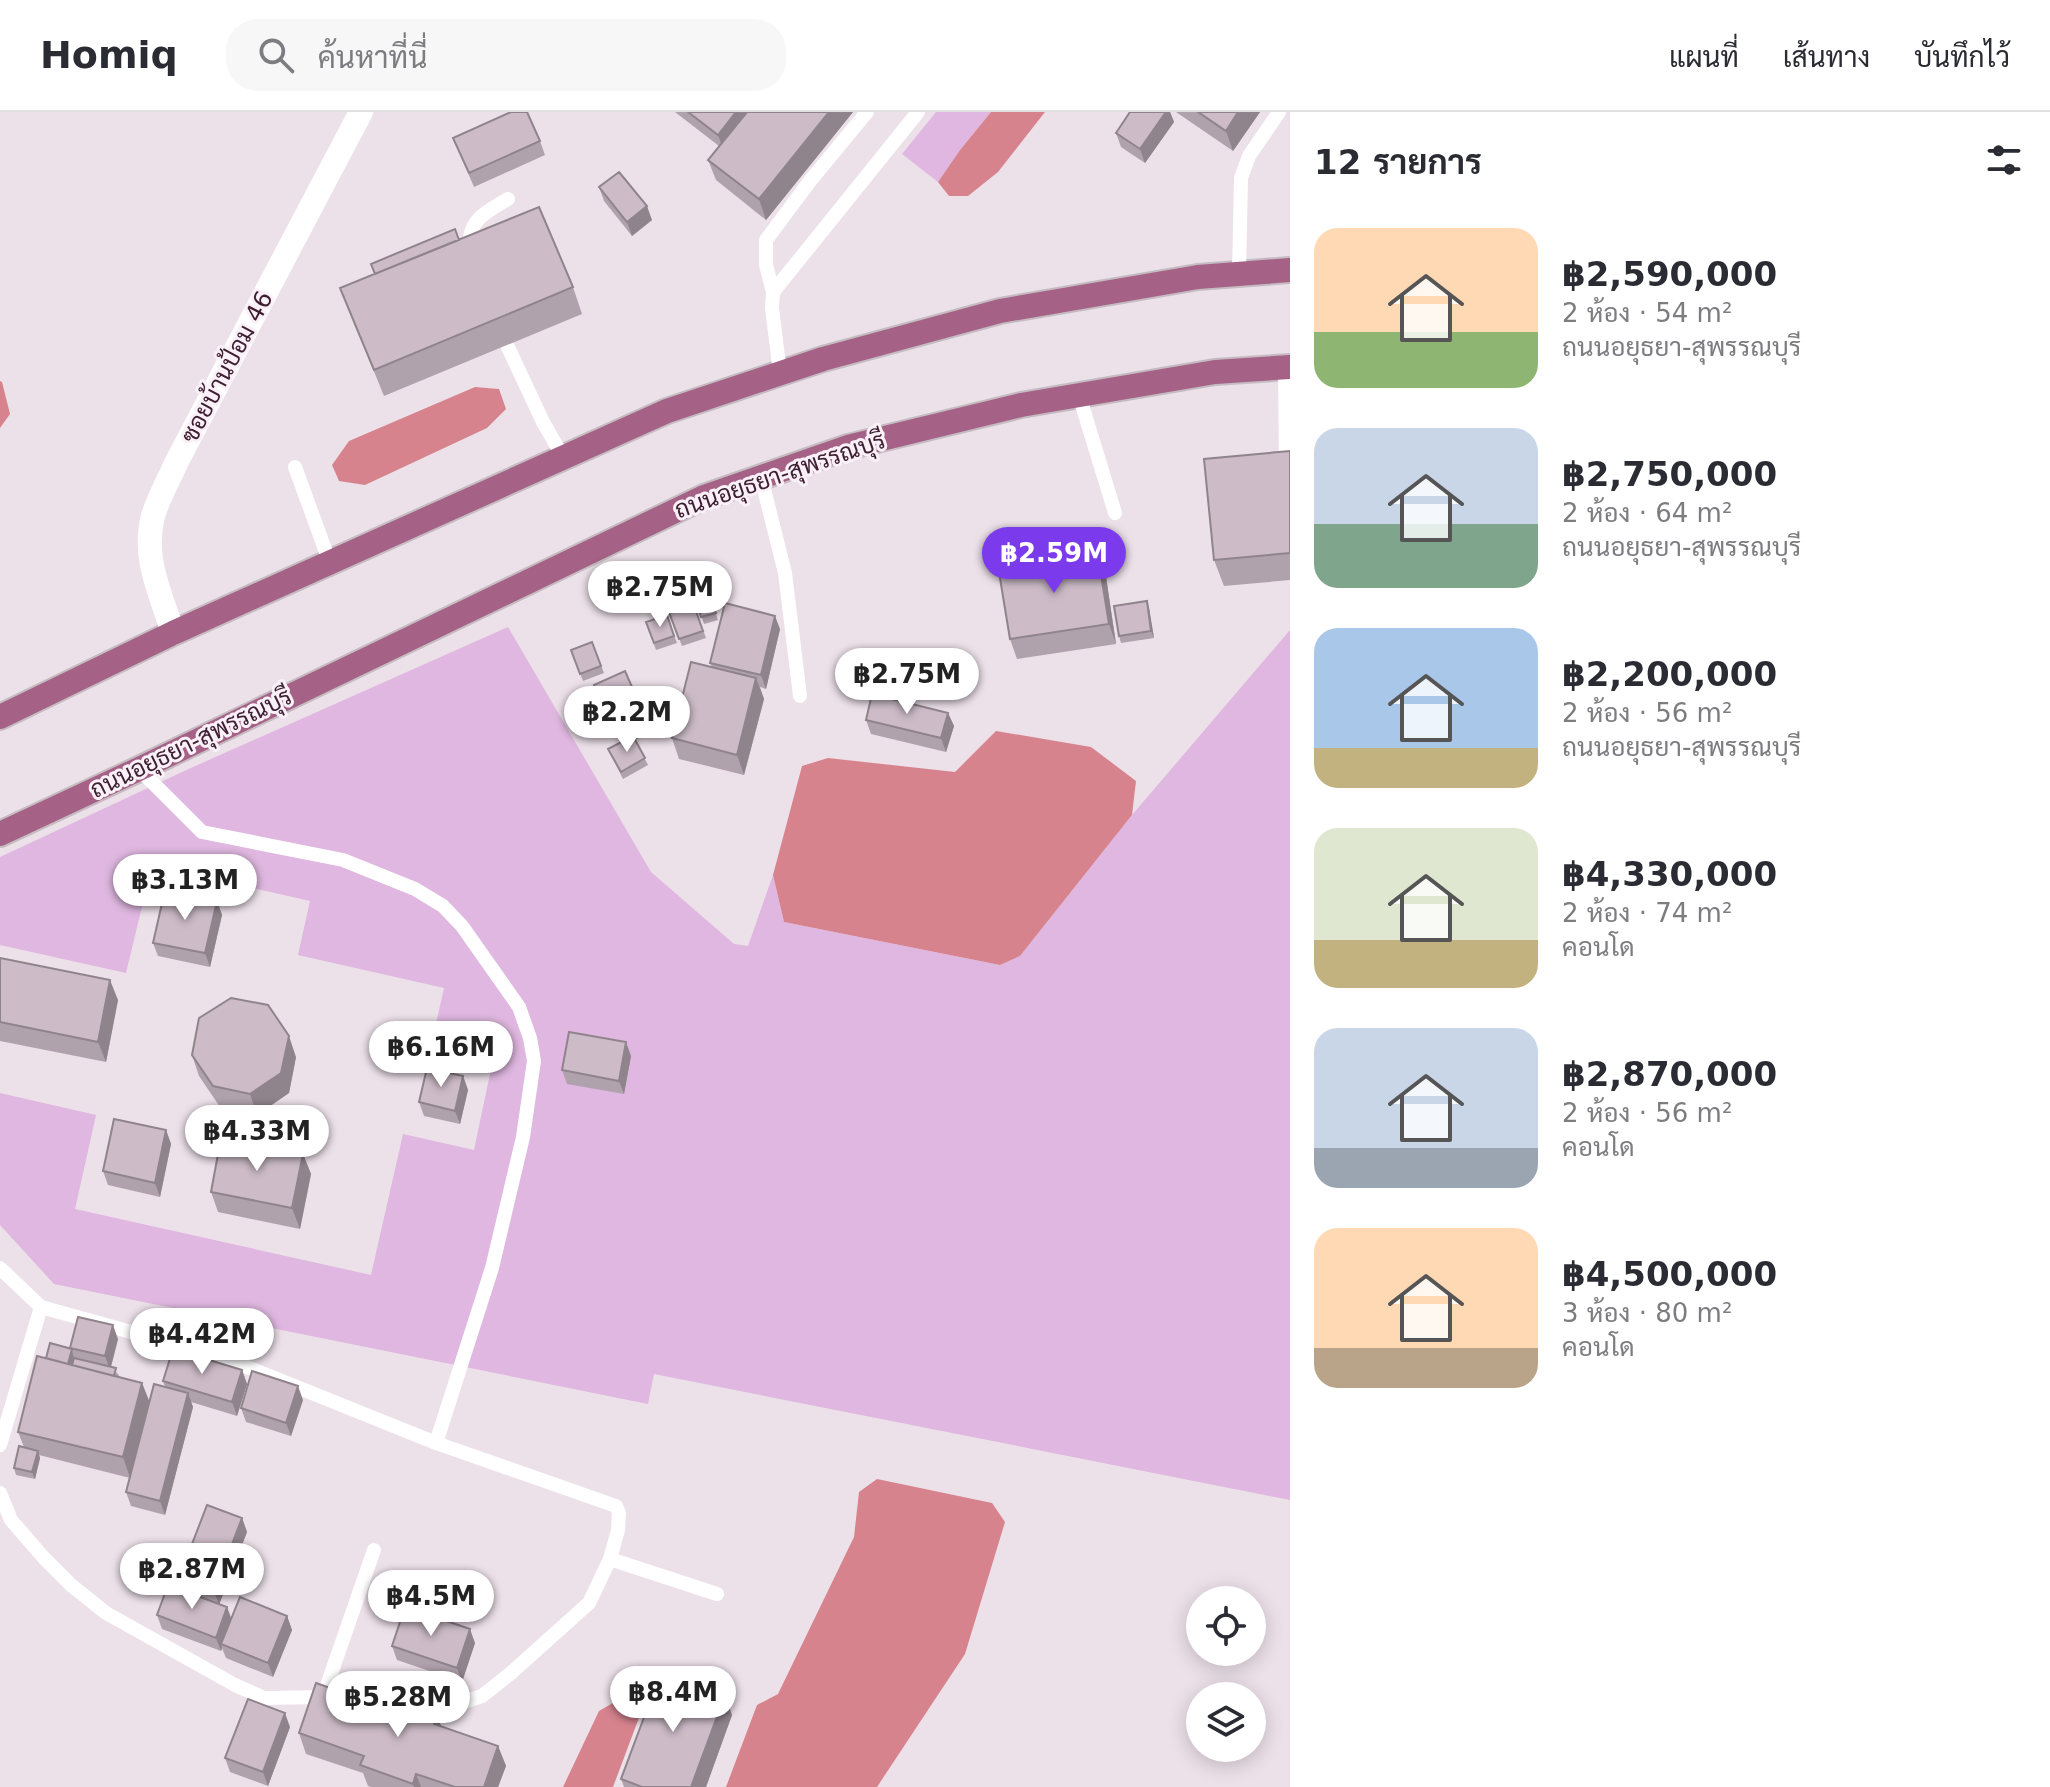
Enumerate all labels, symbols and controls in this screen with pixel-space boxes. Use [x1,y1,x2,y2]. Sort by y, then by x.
search box [226,19,786,91]
text: Homiq [40,33,178,77]
icon: search [254,33,298,77]
text: ค้นหาที่นี่ [318,40,427,75]
text: แผนที่ [1669,41,1739,74]
text: เส้นทาง [1783,41,1870,74]
text: บันทึกไว้ [1914,41,2010,74]
icon: filters [1982,138,2026,182]
text: 12 รายการ [1314,142,1482,182]
text: ฿2,590,000 [1562,254,1777,294]
icon: home [1378,260,1474,356]
street label: ซอยบ้านป้อม 46 [174,286,279,448]
text: 2 ห้อง · 54 m² [1562,298,1732,328]
text: ถนนอยุธยา-สุพรรณบุรี [1562,332,1801,362]
street label: ถนนอยุธยา-สุพรรณบุรี [671,425,890,526]
text: ฿2,750,000 [1562,454,1777,494]
icon: home [1378,460,1474,556]
text: 2 ห้อง · 64 m² [1562,498,1732,528]
pin: ฿2.59M [989,527,1119,595]
text: ถนนอยุธยา-สุพรรณบุรี [1562,532,1801,562]
text: ฿2.59M [1000,538,1108,568]
pin: ฿2.75M [595,561,725,629]
text: ฿2.75M [606,572,714,602]
pin: ฿2.75M [842,648,972,716]
text: ฿2,200,000 [1562,654,1777,694]
text: ฿2.75M [853,659,961,689]
icon: home [1378,660,1474,756]
street label: ถนนอยุธยา-สุพรรณบุรี [85,681,297,806]
pin: ฿2.2M [571,686,683,754]
text: ฿2.2M [582,697,672,727]
text: 2 ห้อง · 56 m² [1562,698,1732,728]
text: ถนนอยุธยา-สุพรรณบุรี [1562,732,1801,762]
pin: ฿3.13M [120,854,250,922]
text: ฿4,330,000 [1562,854,1777,894]
icon: home [1378,860,1474,956]
text: ฿3.13M [131,865,239,895]
text: 2 ห้อง · 74 m² [1562,898,1732,928]
text: คอนโด [1562,932,1635,962]
pin: ฿6.16M [376,1021,506,1089]
text: ฿6.16M [387,1032,495,1062]
text: ฿2,870,000 [1562,1054,1777,1094]
icon: home [1378,1060,1474,1156]
text: 2 ห้อง · 56 m² [1562,1098,1732,1128]
pin: ฿4.33M [192,1105,322,1173]
text: ฿4.33M [203,1116,311,1146]
text: คอนโด [1562,1132,1635,1162]
text: ฿4,500,000 [1562,1254,1777,1294]
icon: home [1378,1260,1474,1356]
text: 3 ห้อง · 80 m² [1562,1298,1732,1328]
pin: ฿4.42M [137,1308,267,1376]
text: ฿4.42M [148,1319,256,1349]
text: คอนโด [1562,1332,1635,1362]
pin: ฿2.87M [127,1543,257,1611]
text: ฿2.87M [138,1554,246,1584]
pin: ฿4.5M [375,1570,487,1638]
text: ฿4.5M [386,1581,476,1611]
map controls [1186,1586,1266,1762]
button: locate [1186,1586,1266,1666]
pin: ฿8.4M [617,1666,729,1734]
pin: ฿5.28M [333,1671,463,1739]
text: ฿8.4M [628,1677,718,1707]
text: ฿5.28M [344,1682,452,1712]
button: layers [1186,1682,1266,1762]

